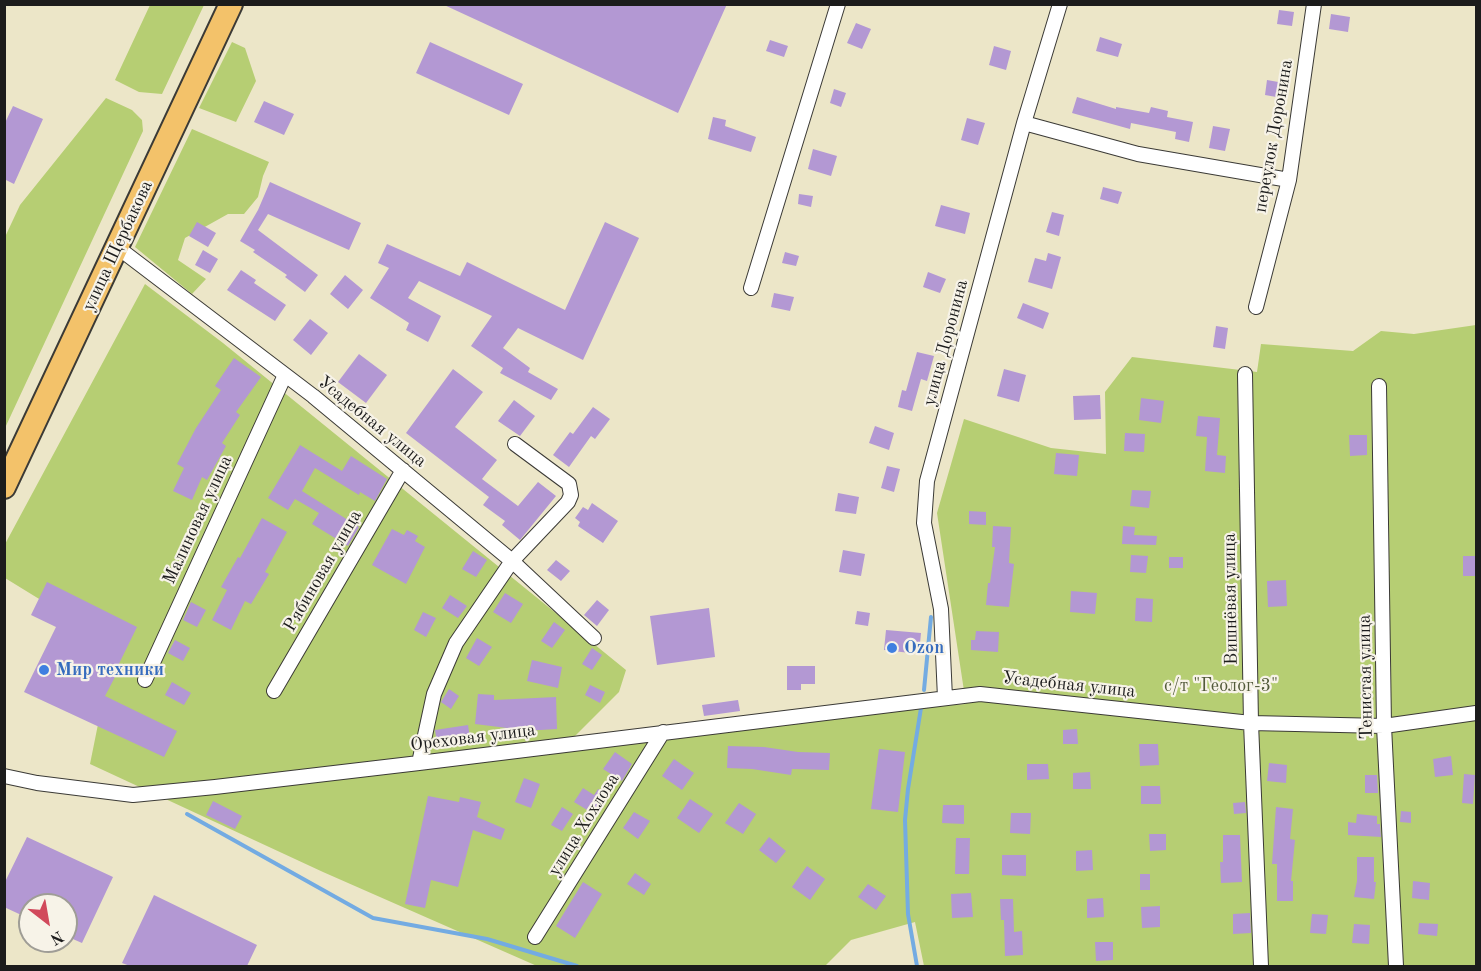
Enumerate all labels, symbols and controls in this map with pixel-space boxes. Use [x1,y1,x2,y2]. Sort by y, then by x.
street label: переулок Доронина [1250,58,1298,214]
street label: улица Щербакова [78,177,158,315]
street label: улица Доронина [919,277,973,409]
street label: Усадебная улица [313,372,431,472]
street label: Малиновая улица [159,452,237,588]
street label: Рябиновая улица [279,506,367,636]
street label: Вишнёвая улица [1219,533,1243,665]
street label: Тенистая улица [1354,614,1378,740]
place label: Ozon [904,637,944,659]
marker: Ozon [885,641,899,655]
place label: Мир техники [56,659,164,681]
marker: Мир техники [37,663,51,677]
street label: Усадебная улица [1001,667,1137,703]
park label: с/т "Геолог-3" [1164,675,1278,697]
street label: Ореховая улица [409,720,537,756]
street label: улица Хохлова [544,769,624,881]
north arrow [18,893,78,953]
text: N [47,927,66,947]

